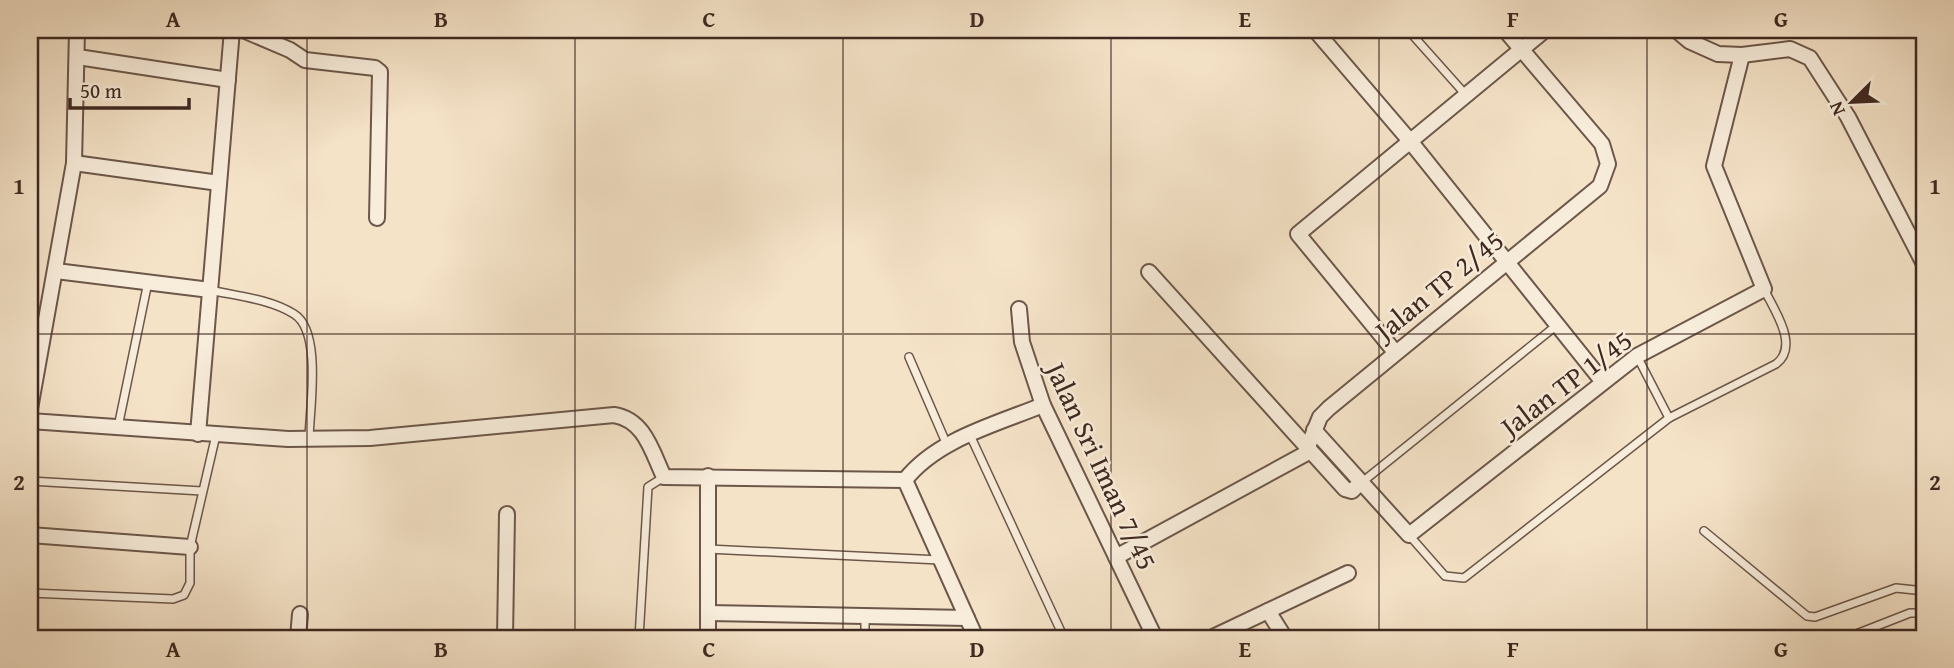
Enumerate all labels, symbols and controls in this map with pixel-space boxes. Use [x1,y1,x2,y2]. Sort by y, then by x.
text: A [166,2,181,35]
text: B [434,2,448,35]
text: C [702,2,716,35]
text: D [970,2,985,35]
text: E [1239,2,1251,35]
text: F [1507,2,1519,35]
text: G [1774,2,1788,35]
scale bar [70,66,189,110]
north arrow [1818,66,1888,136]
text: 50 m [80,75,122,106]
text: N [1821,97,1852,120]
text: 1 [13,169,25,202]
text: 1 [1929,169,1941,202]
street label: Jalan TP 2/45 [1363,220,1512,351]
street label: Jalan TP 1/45 [1489,319,1640,448]
street label: Jalan Sri Iman 7/45 [1035,353,1168,576]
text: 2 [13,465,25,498]
text: 2 [1929,465,1941,498]
text: A [166,632,181,665]
text: B [434,632,448,665]
text: C [702,632,716,665]
text: D [970,632,985,665]
text: E [1239,632,1251,665]
text: F [1507,632,1519,665]
text: G [1774,632,1788,665]

